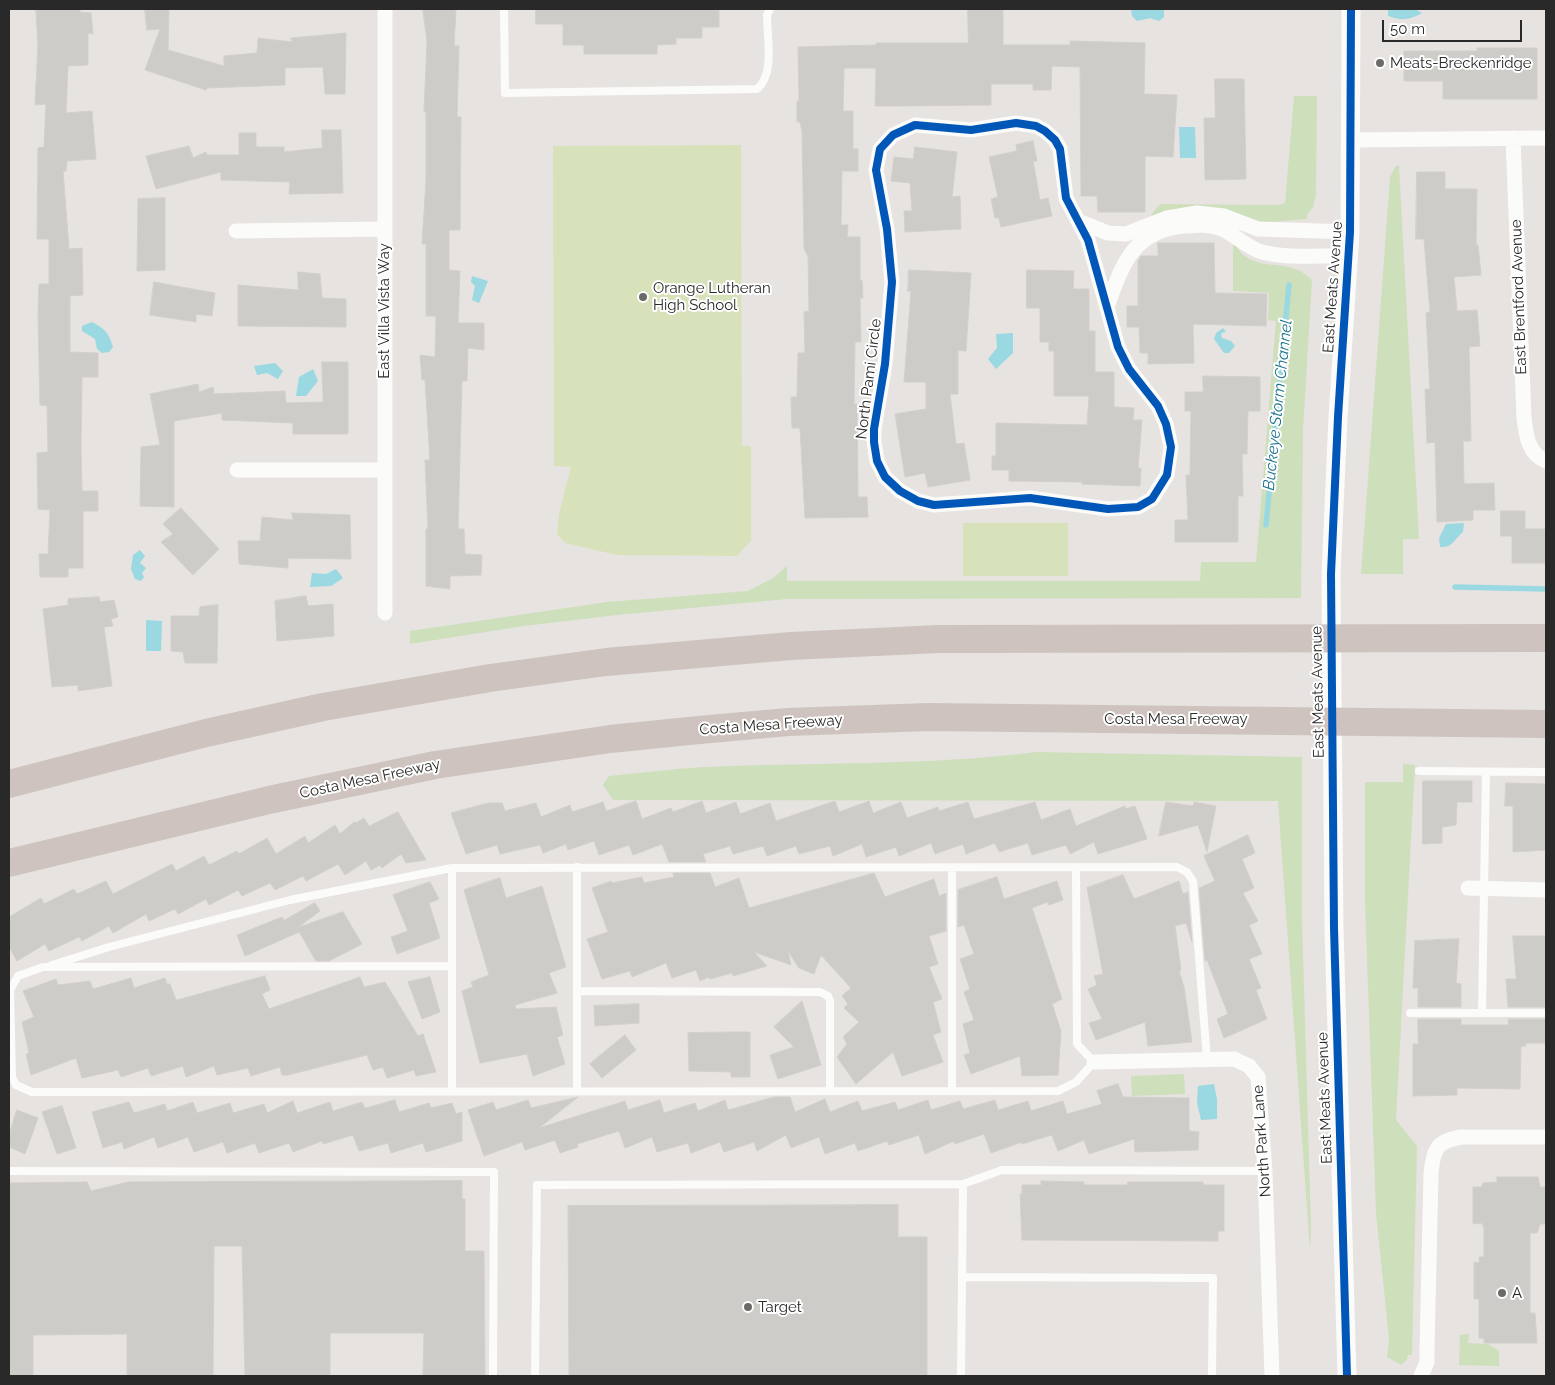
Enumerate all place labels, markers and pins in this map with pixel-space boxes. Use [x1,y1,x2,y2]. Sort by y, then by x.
place label: Meats-Breckenridge [1390,54,1532,72]
marker: Meats-Breckenridge [1374,57,1386,69]
place label: Orange Lutheran High School [653,279,771,314]
marker: Orange Lutheran High School [637,291,649,303]
place label: A [1512,1284,1522,1302]
marker: A [1496,1287,1508,1299]
place label: Target [758,1298,802,1316]
marker: Target [742,1301,754,1313]

